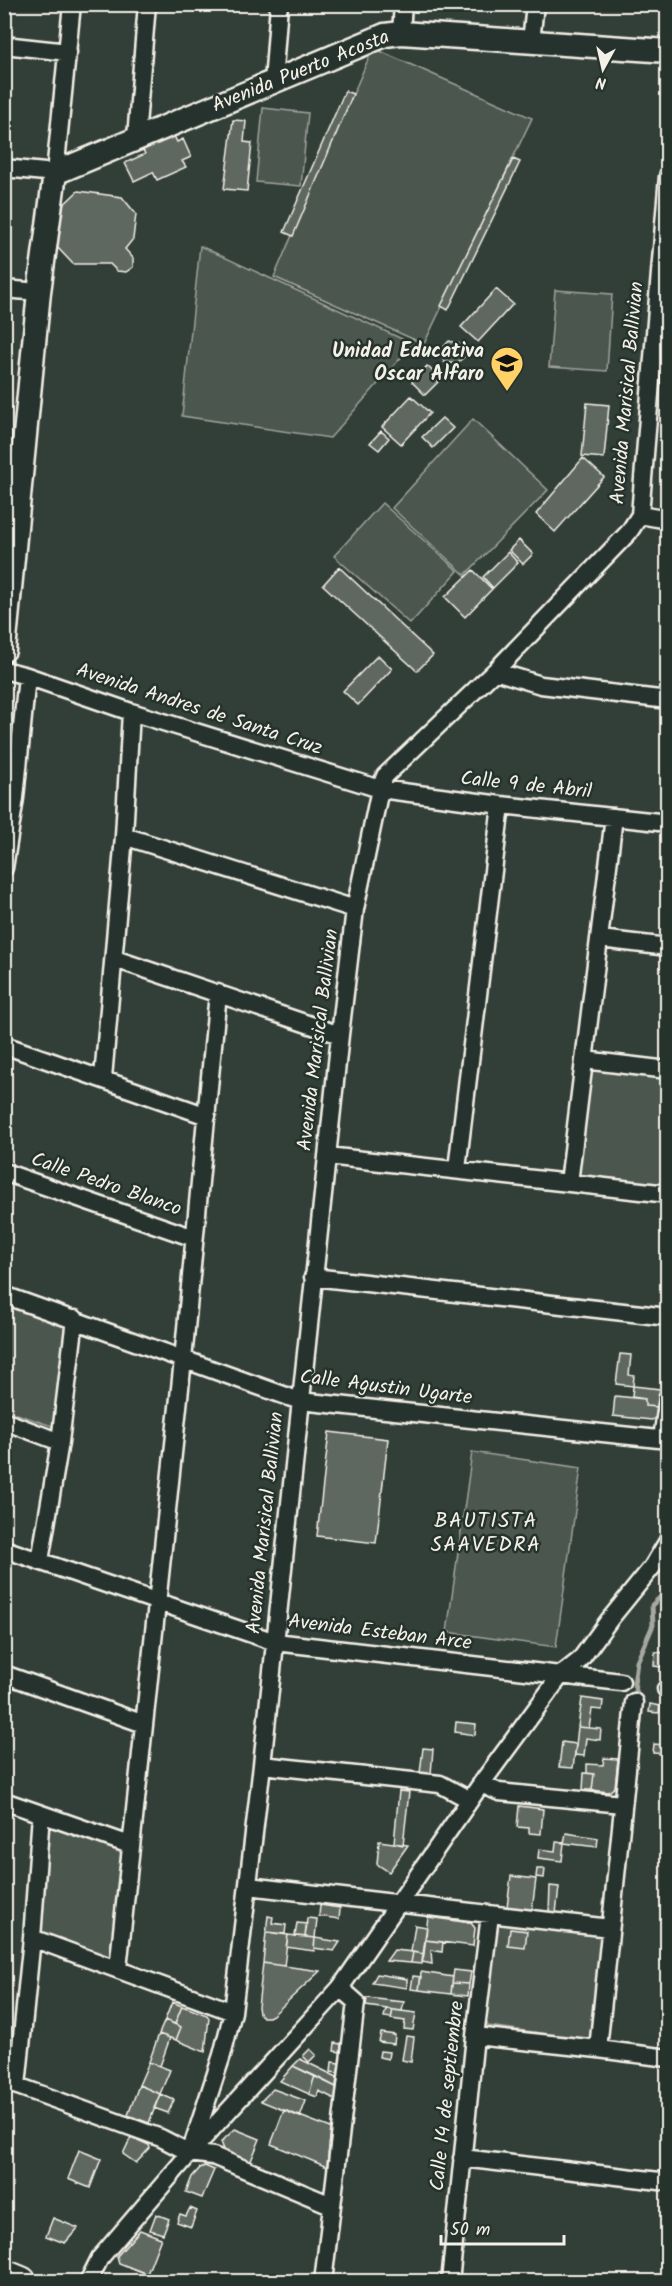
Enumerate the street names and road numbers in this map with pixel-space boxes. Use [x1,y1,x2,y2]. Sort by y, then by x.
street label: Avenida Puerto Acosta [207,22,395,122]
street label: Avenida Marisical Ballivian [602,280,654,506]
street label: Avenida Andres de Santa Cruz [72,655,326,765]
street label: Calle 9 de Abril [459,763,593,809]
street label: Avenida Marisical Ballivian [290,927,348,1153]
street label: Calle Pedro Blanco [26,1144,186,1226]
street label: Calle Agustin Ugarte [298,1362,474,1414]
street label: Avenida Marisical Ballivian [238,1410,294,1636]
street label: Avenida Esteban Arce [286,1606,474,1660]
street label: Calle 14 de septiembre [422,1999,474,2193]

